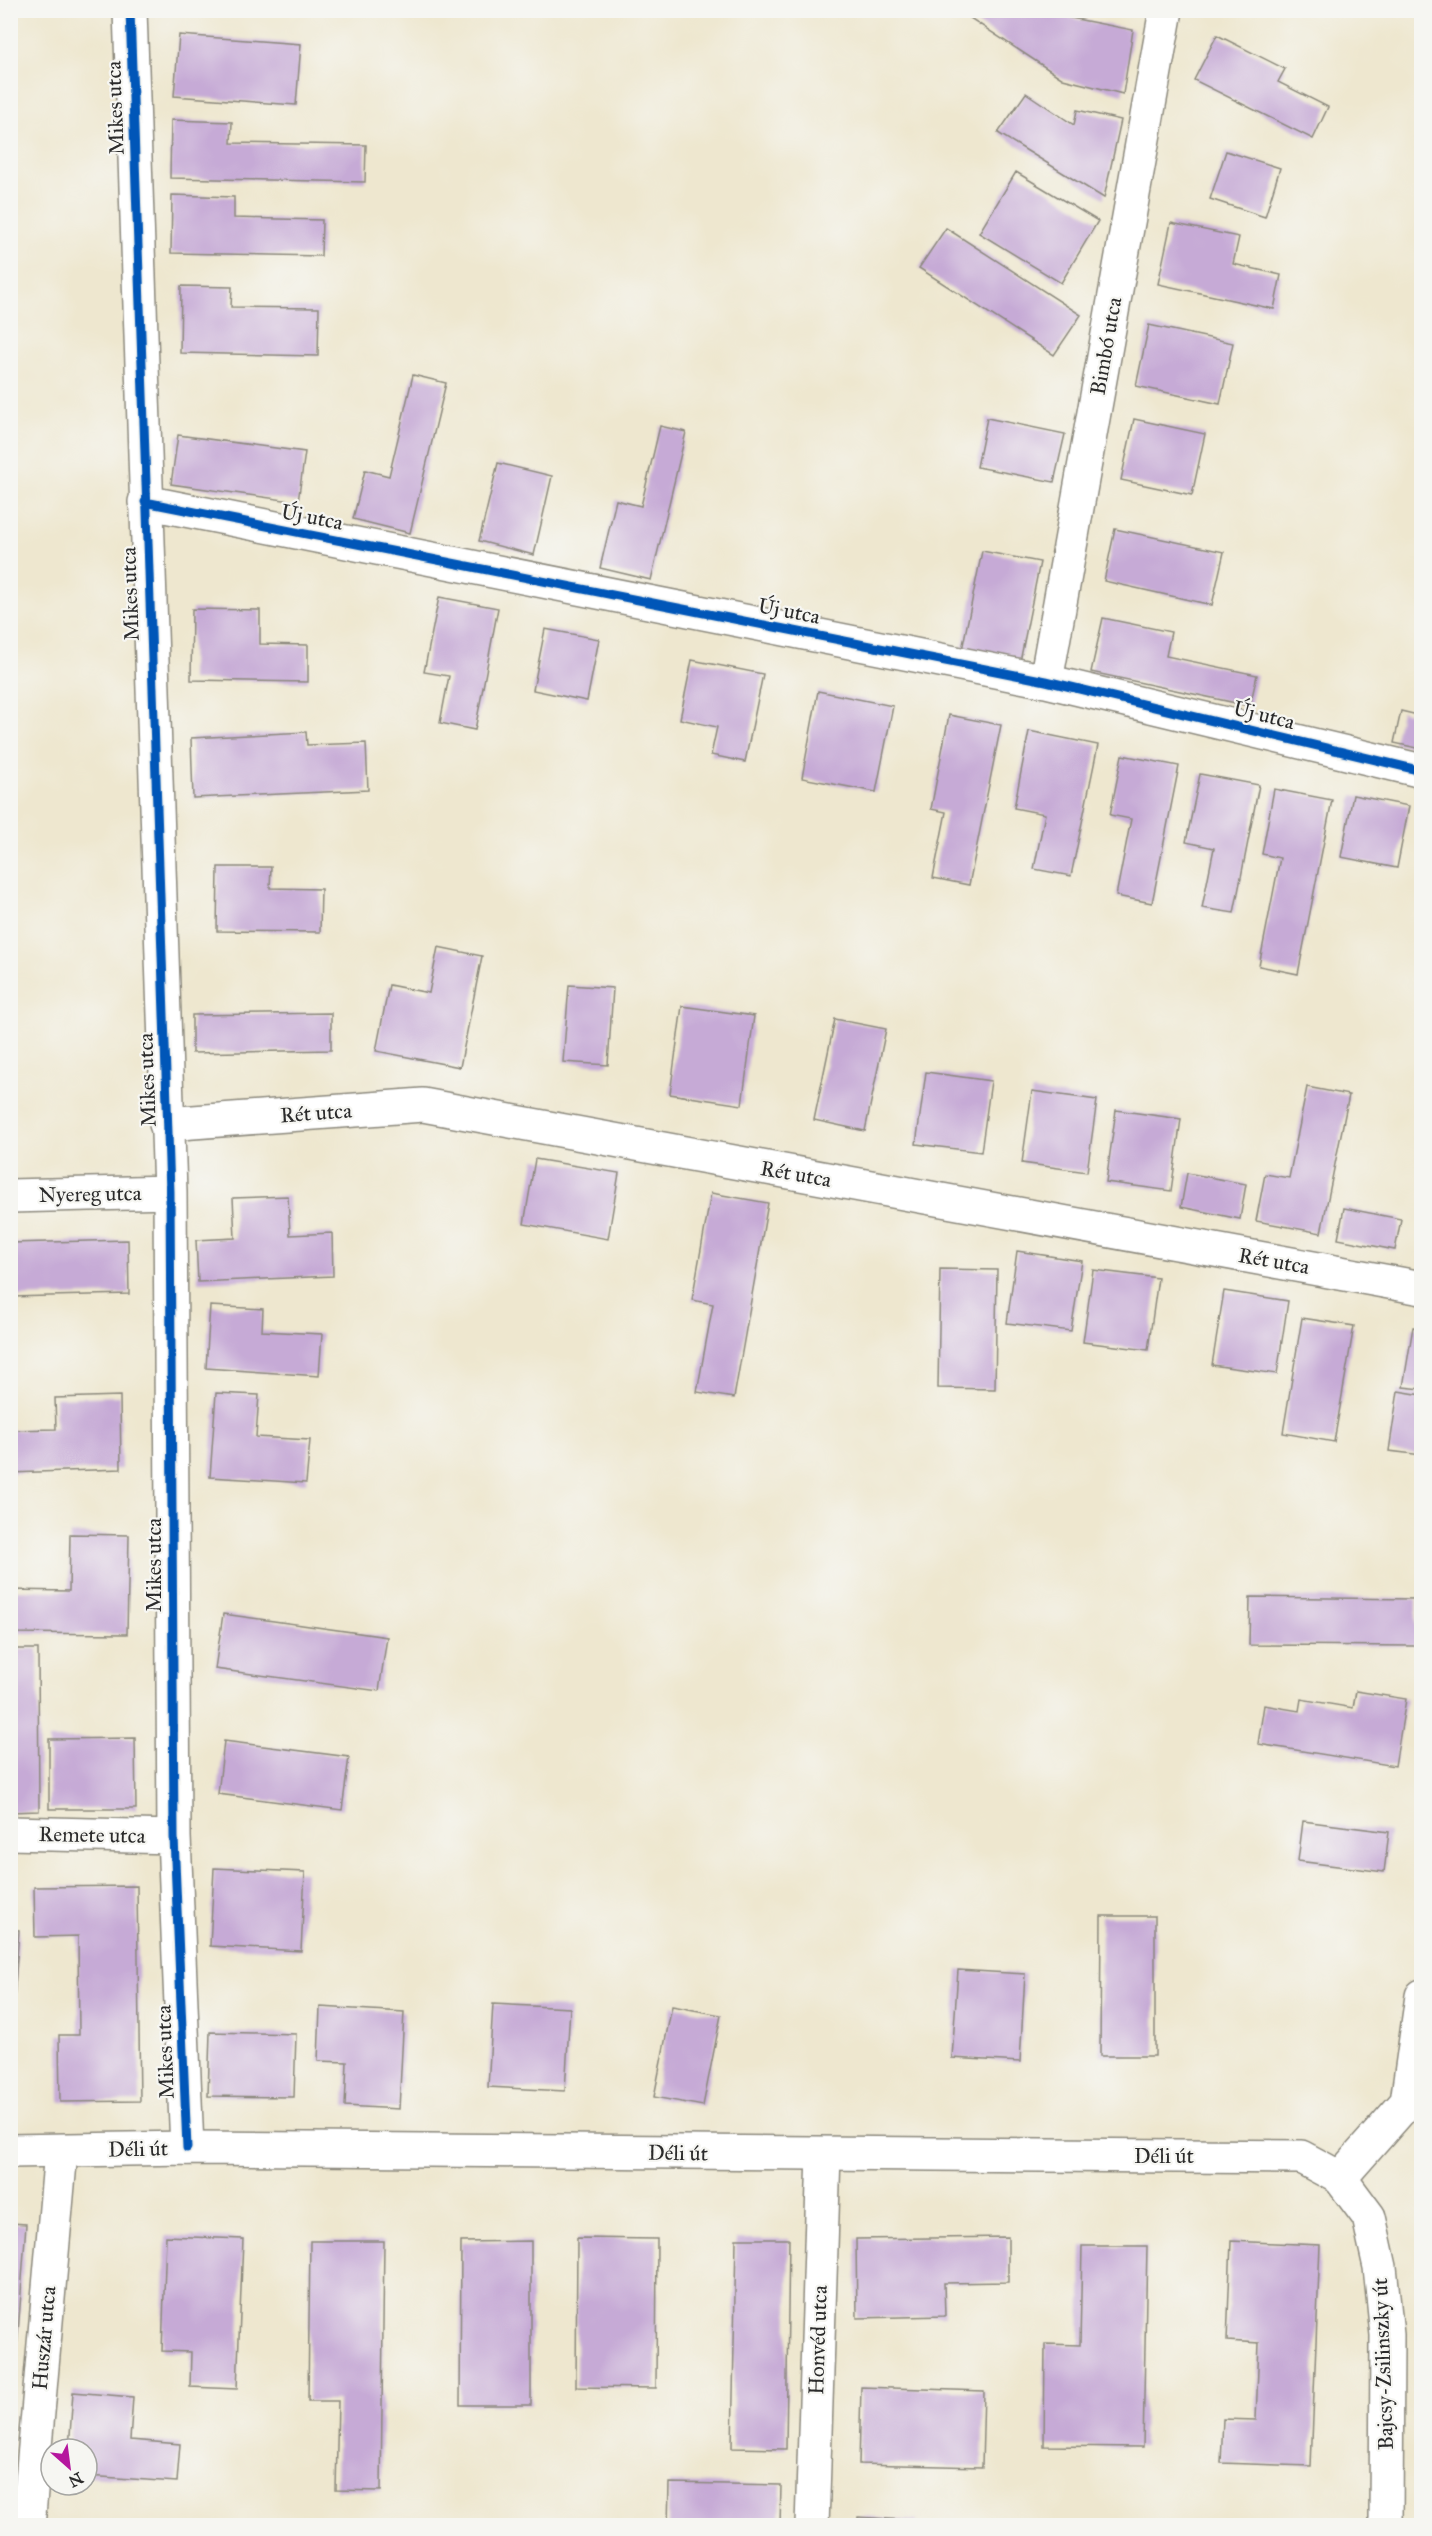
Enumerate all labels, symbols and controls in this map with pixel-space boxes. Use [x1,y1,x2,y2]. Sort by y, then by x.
street label: Mikes utca [100,60,130,156]
street label: Bimbó utca [1085,295,1127,397]
street label: Új utca [279,497,346,536]
street label: Mikes utca [115,546,145,642]
street label: Új utca [756,591,823,630]
street label: Új utca [1230,694,1298,735]
street label: Mikes utca [132,1032,162,1128]
street label: Rét utca [279,1098,353,1128]
street label: Rét utca [758,1155,834,1193]
street label: Nyereg utca [38,1180,142,1208]
street label: Rét utca [1236,1242,1312,1280]
street label: Mikes utca [141,1518,167,1612]
street label: Remete utca [38,1821,146,1849]
street label: Mikes utca [150,2004,180,2100]
street label: Déli út [108,2135,169,2163]
street label: Déli út [648,2139,709,2167]
street label: Déli út [1134,2143,1195,2169]
street label: Bajcsy-Zsilinszky út [1367,2277,1399,2451]
street label: Huszár utca [27,2285,61,2391]
street label: Honvéd utca [803,2285,833,2395]
north arrow [39,2437,99,2497]
text: N [65,2468,86,2492]

